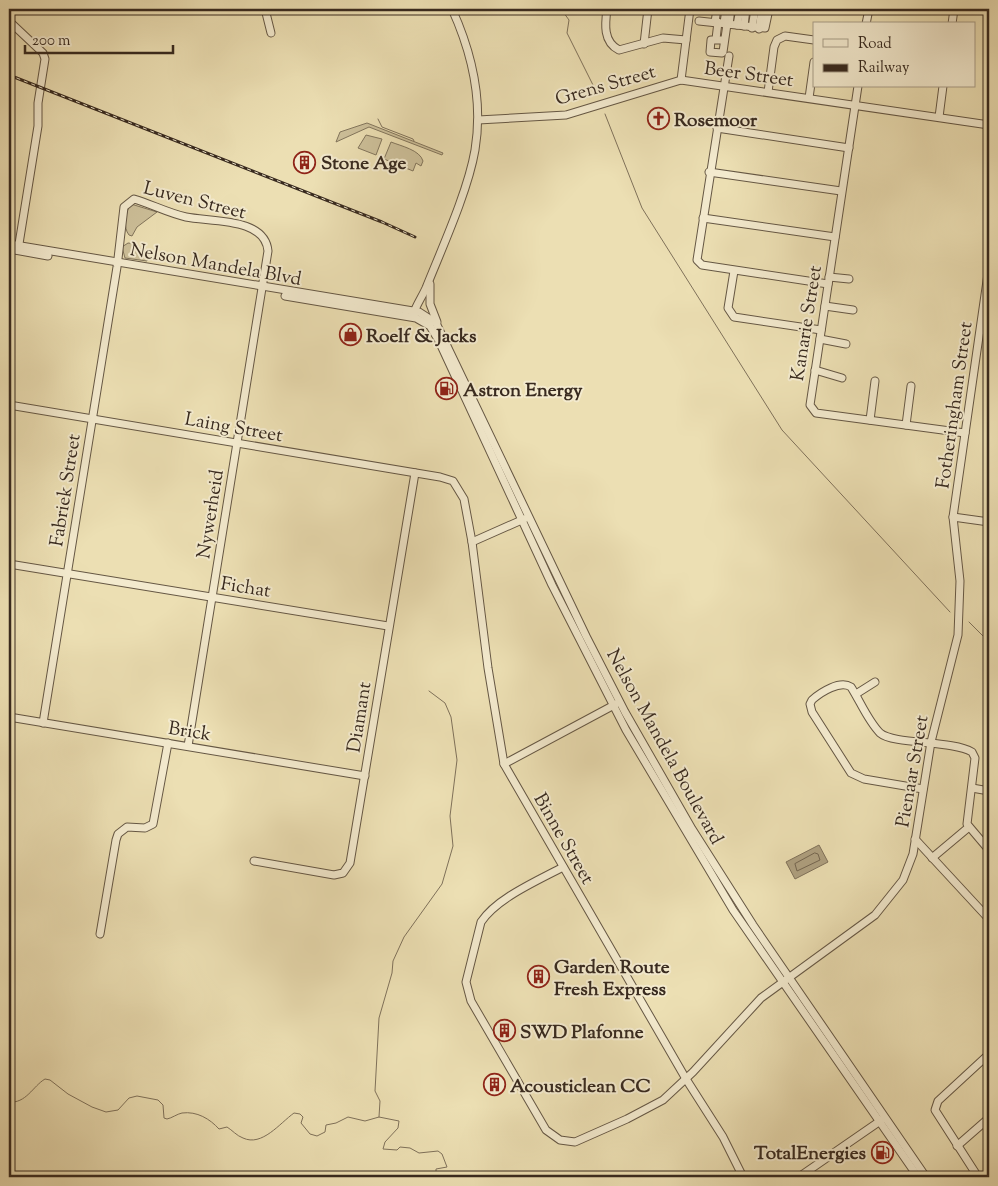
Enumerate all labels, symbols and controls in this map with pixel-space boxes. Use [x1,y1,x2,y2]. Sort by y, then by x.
scale bar [25,22,172,54]
legend [813,22,976,88]
text: 200 m [32,31,71,52]
text: Road [858,34,892,55]
street label: Beer Street [702,56,796,95]
text: Railway [858,58,910,79]
street label: Grens Street [552,59,660,114]
church icon: Rosemoor [646,107,670,131]
place label: Rosemoor [674,108,758,135]
building icon: Stone Age [293,150,317,174]
place label: Stone Age [321,151,406,178]
street label: Luven Street [140,176,249,227]
street label: Nelson Mandela Blvd [128,237,304,294]
street label: Kanarie Street [785,263,830,383]
street label: Fotheringham Street [930,320,981,491]
shop icon: Roelf & Jacks [338,323,362,347]
place label: Roelf & Jacks [366,324,477,351]
fuel station icon: Astron Energy [435,377,459,401]
place label: Astron Energy [463,378,583,405]
street label: Laing Street [182,407,285,450]
street label: Fabriek Street [44,432,89,549]
street label: Nywerheid [191,468,232,561]
street label: Fichat [219,571,273,606]
street label: Nelson Mandela Boulevard [599,644,729,850]
street label: Diamant [342,680,379,755]
street label: Pienaar Street [890,713,937,830]
street label: Brick [166,716,214,749]
street label: Binne Street [526,789,600,890]
place label: Garden Route Fresh Express [554,955,670,1004]
building icon: Garden Route Fresh Express [526,965,550,989]
building icon: SWD Plafonne [492,1019,516,1043]
place label: SWD Plafonne [520,1020,644,1047]
building icon: Acousticlean CC [482,1073,506,1097]
place label: Acousticlean CC [510,1074,651,1101]
fuel station icon: TotalEnergies [870,1140,894,1164]
place label: TotalEnergies [754,1141,867,1168]

